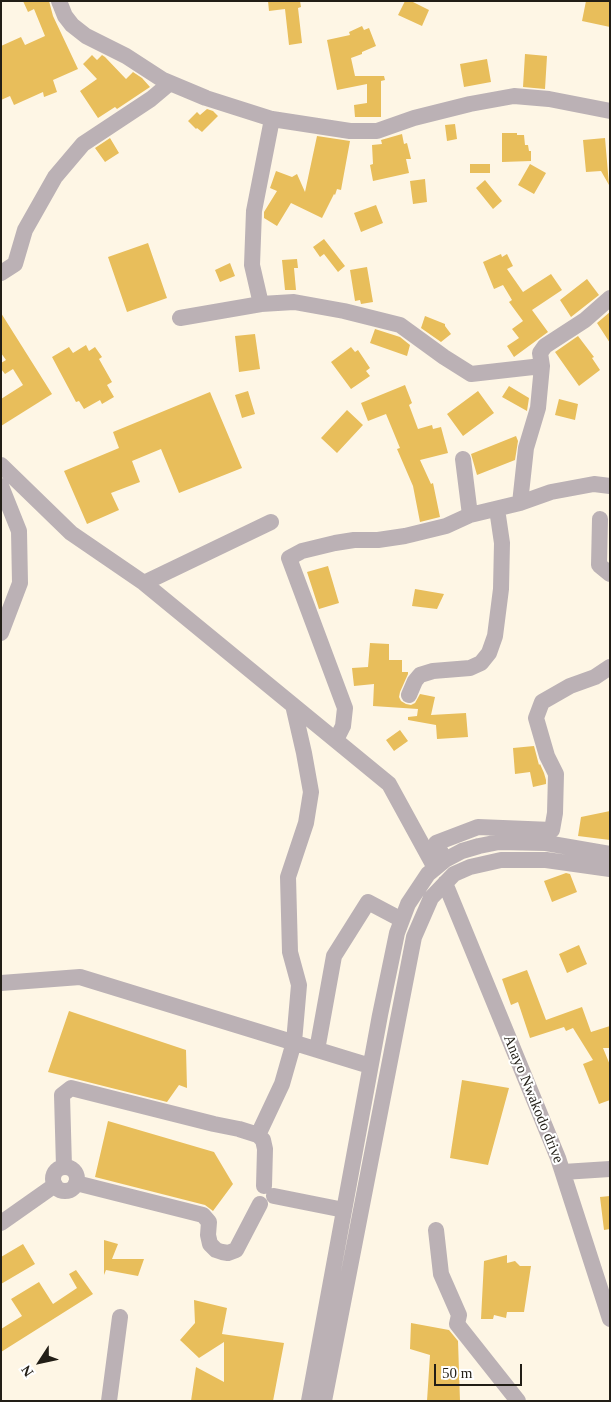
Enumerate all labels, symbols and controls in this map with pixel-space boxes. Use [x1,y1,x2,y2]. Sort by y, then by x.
street label: Anayo Nwakodo drive [499,1032,567,1166]
north arrow [15,1337,65,1387]
scale bar [436,1354,524,1386]
text: N [18,1362,36,1379]
text: 50 m [442,1365,472,1381]

